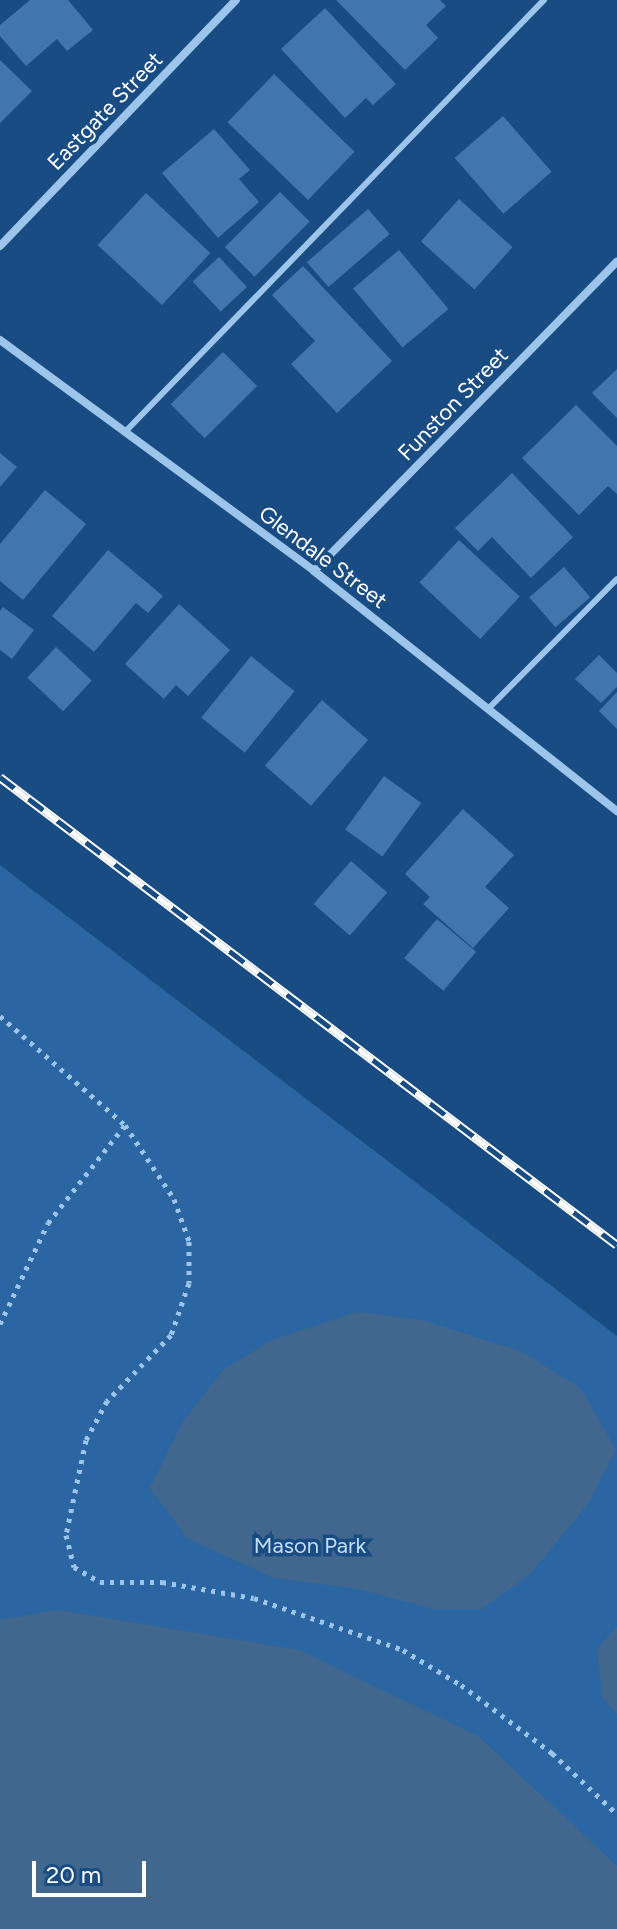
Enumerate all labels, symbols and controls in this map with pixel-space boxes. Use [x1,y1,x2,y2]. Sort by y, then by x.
street label: Eastgate Street [42,46,168,176]
street label: Funston Street [392,342,514,466]
street label: Glendale Street [254,500,392,614]
park label: Mason Park [254,1533,366,1559]
scale bar [36,1845,150,1895]
text: 20 m [46,1860,101,1889]

